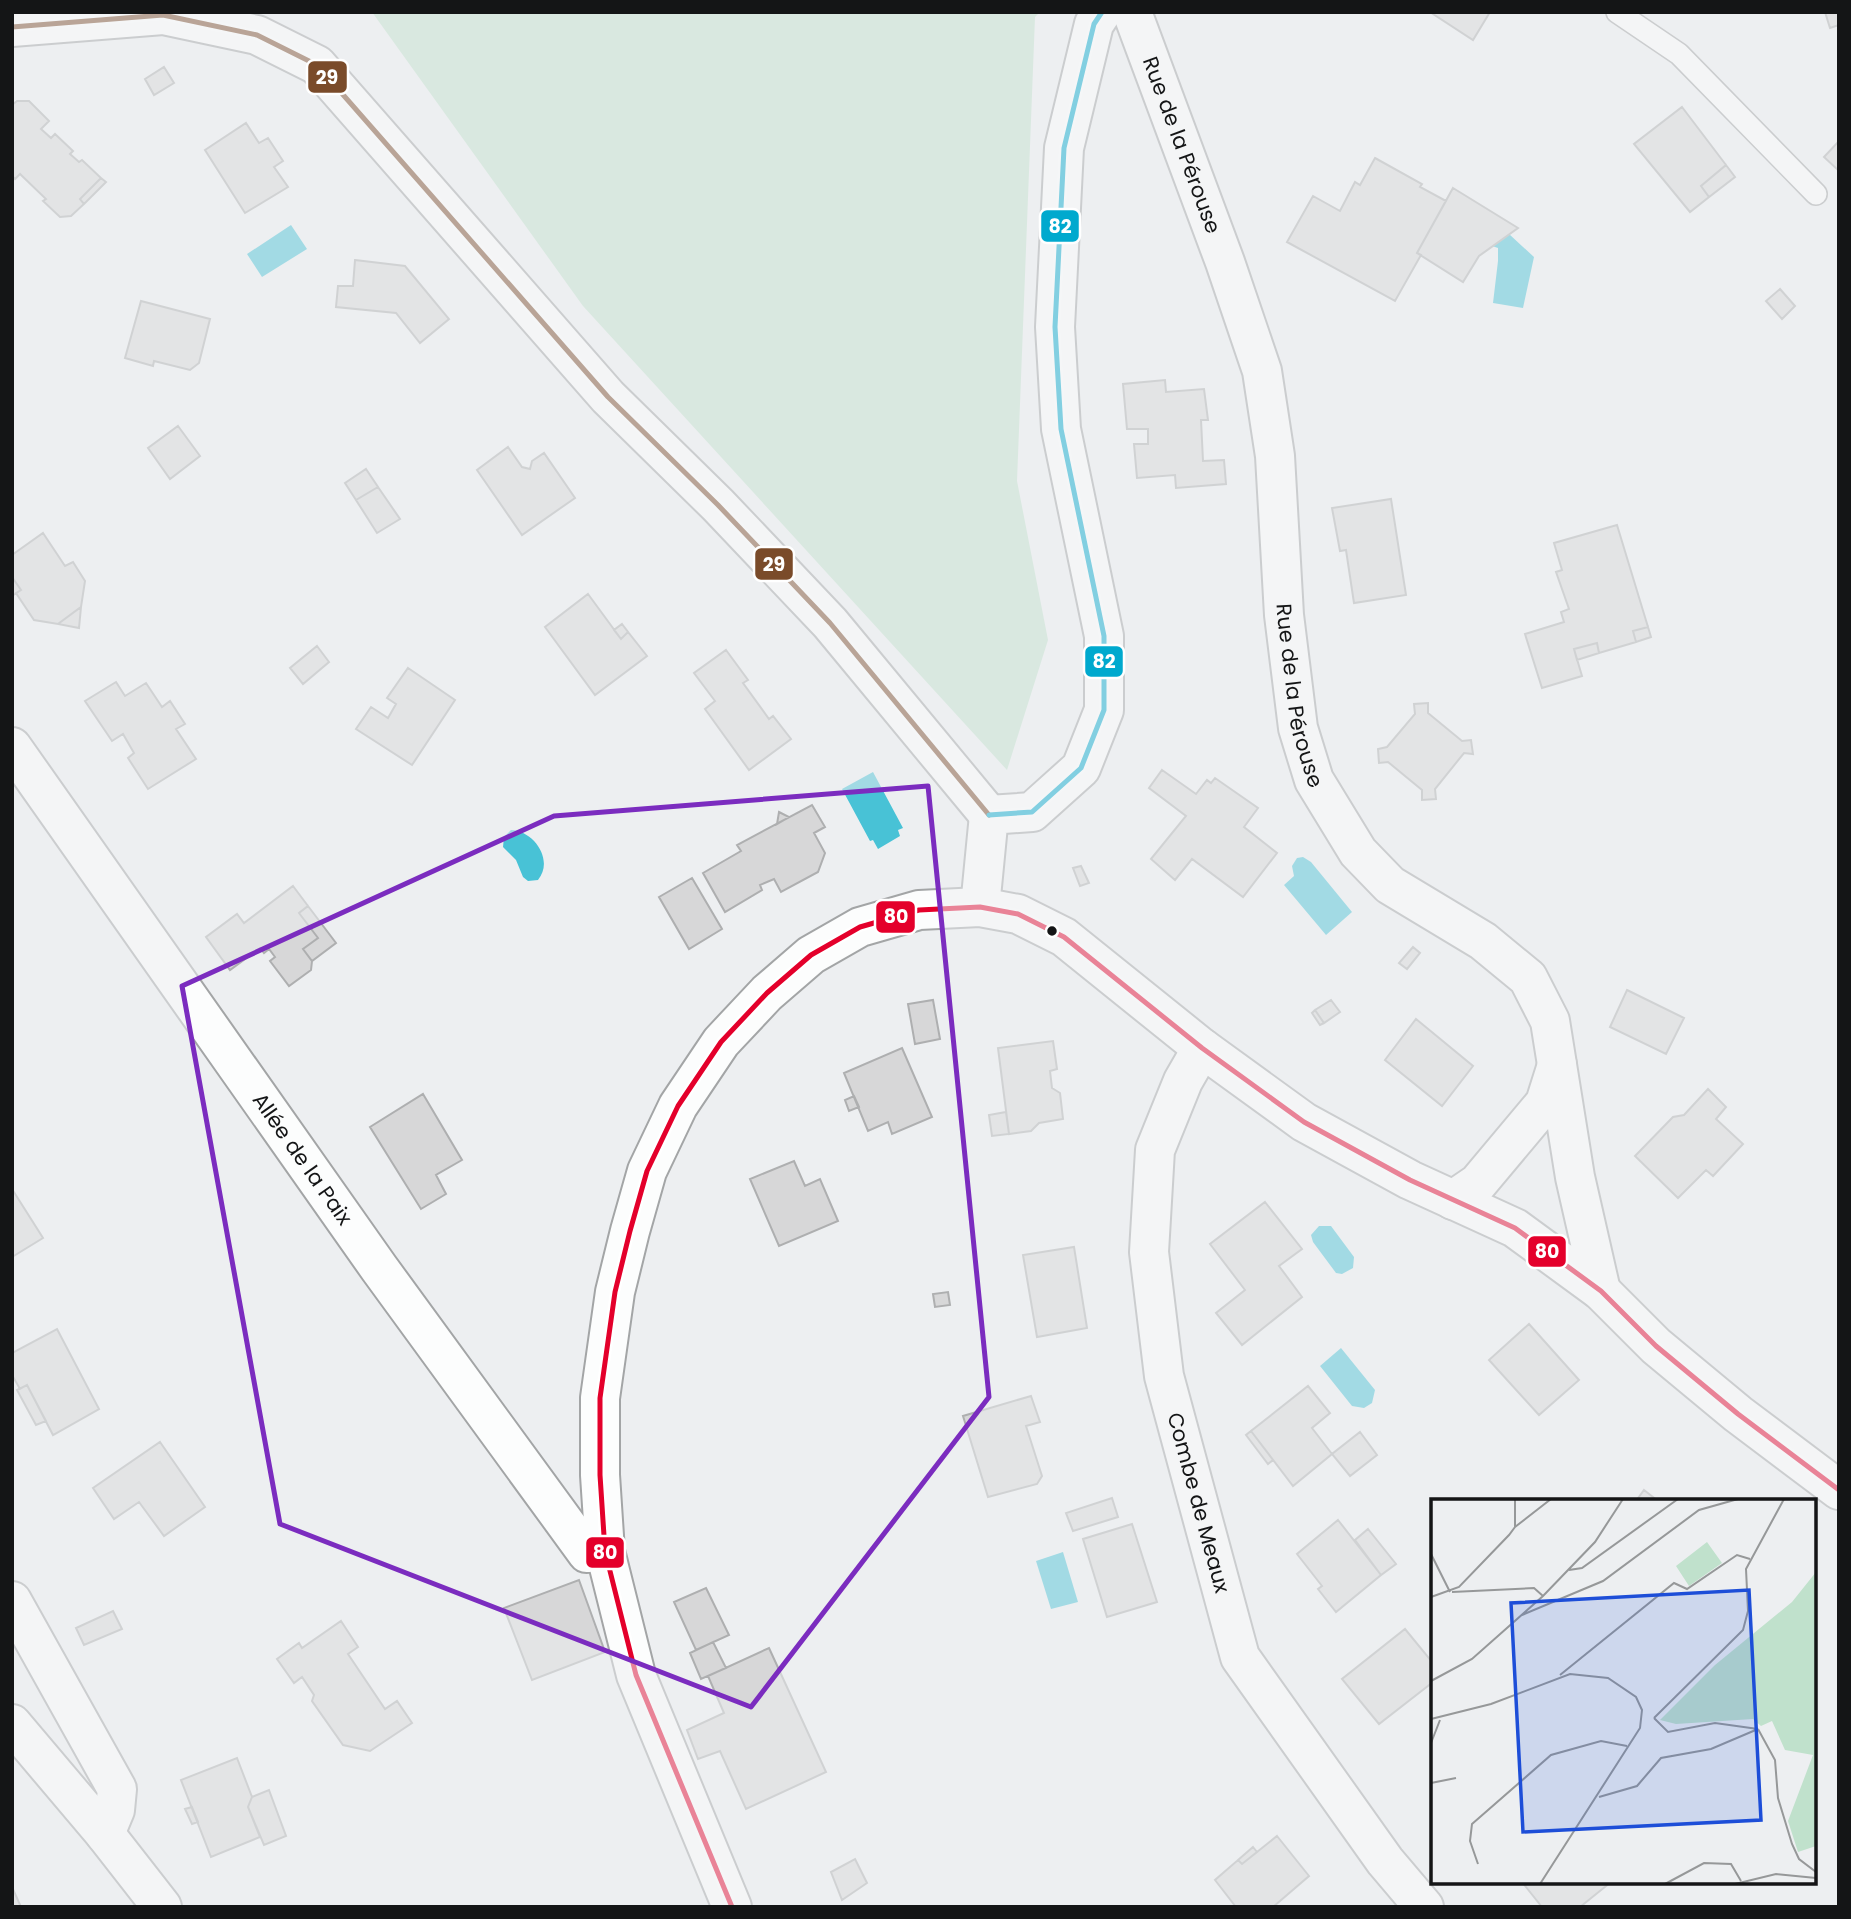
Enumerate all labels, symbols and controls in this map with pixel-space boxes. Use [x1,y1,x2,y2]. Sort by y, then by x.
street label: Rue de la Pérouse [1136,52,1228,237]
line badge: 29 [307,60,348,94]
text: 29 [316,64,338,91]
line badge: 82 [1040,209,1080,243]
text: 82 [1048,213,1072,240]
line badge: 29 [754,547,794,581]
text: 29 [763,551,785,578]
street label: Rue de la Pérouse [1269,603,1330,793]
line badge: 82 [1084,645,1124,678]
text: 82 [1092,648,1116,675]
line badge: 80 [875,900,916,934]
text: 80 [884,903,908,930]
unlabelled marker [1045,924,1059,938]
street label: Allée de la Paix [246,1087,359,1231]
line badge: 80 [1527,1235,1567,1268]
text: 80 [1535,1238,1559,1265]
street label: Combe de Meaux [1161,1409,1237,1596]
inset map [1431,1499,1816,1884]
line badge: 80 [585,1536,625,1569]
text: 80 [593,1539,617,1566]

